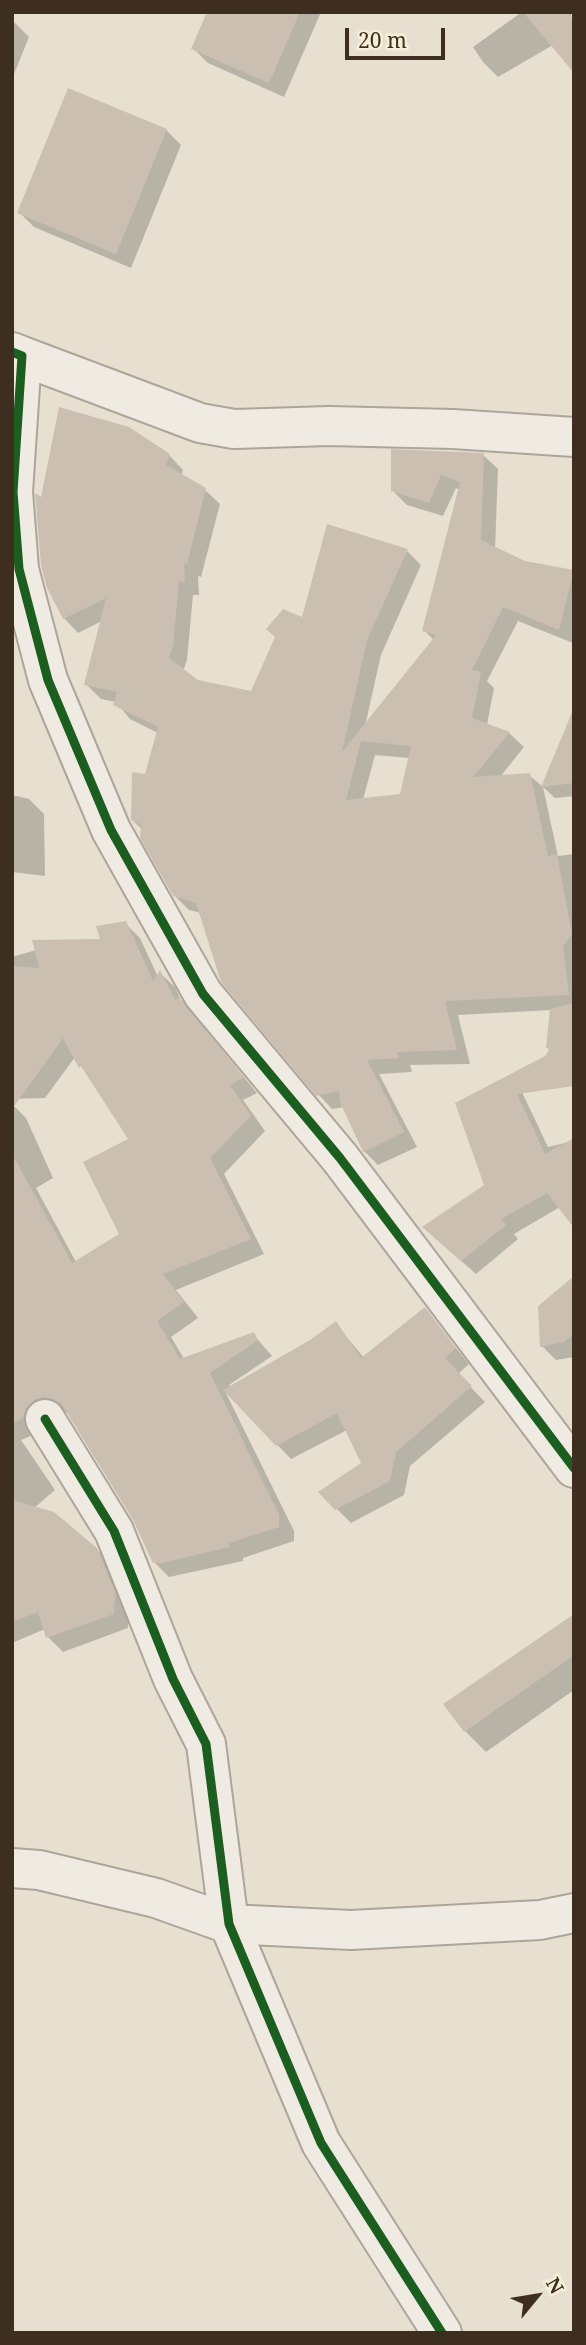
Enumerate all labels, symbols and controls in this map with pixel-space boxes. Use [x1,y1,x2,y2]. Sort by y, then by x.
scale bar [348,14,448,58]
text: 20 m [358,26,407,54]
north arrow [502,2261,572,2331]
text: N [540,2273,570,2298]

